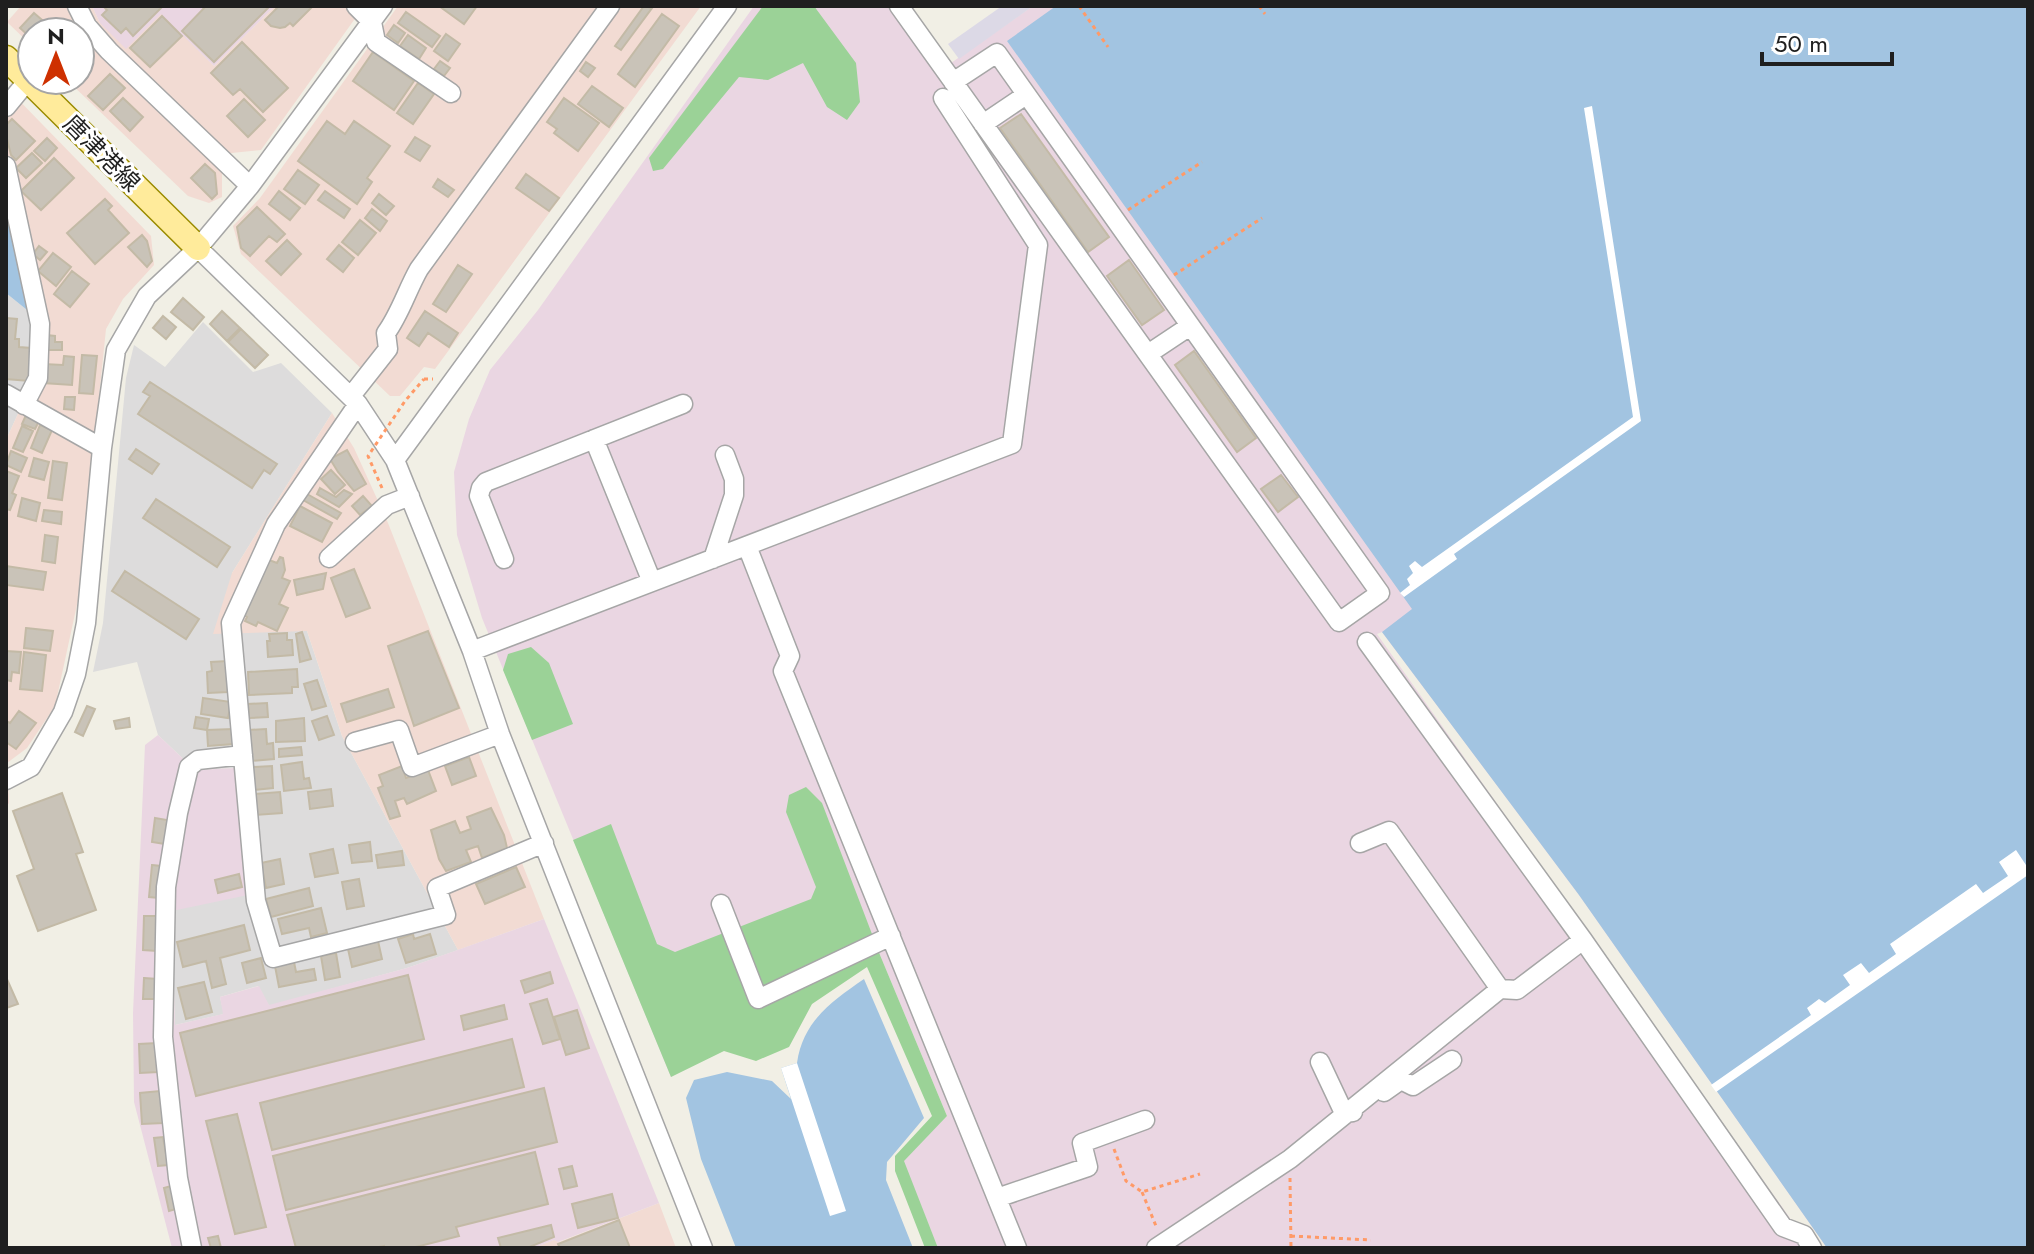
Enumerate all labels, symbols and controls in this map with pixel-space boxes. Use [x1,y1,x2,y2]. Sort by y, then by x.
north arrow [16,16,96,96]
scale bar [1762,16,1892,66]
text: N [47,20,65,52]
text: 50 m [1774,26,1828,61]
street label: 唐津港線 [56,107,148,199]

